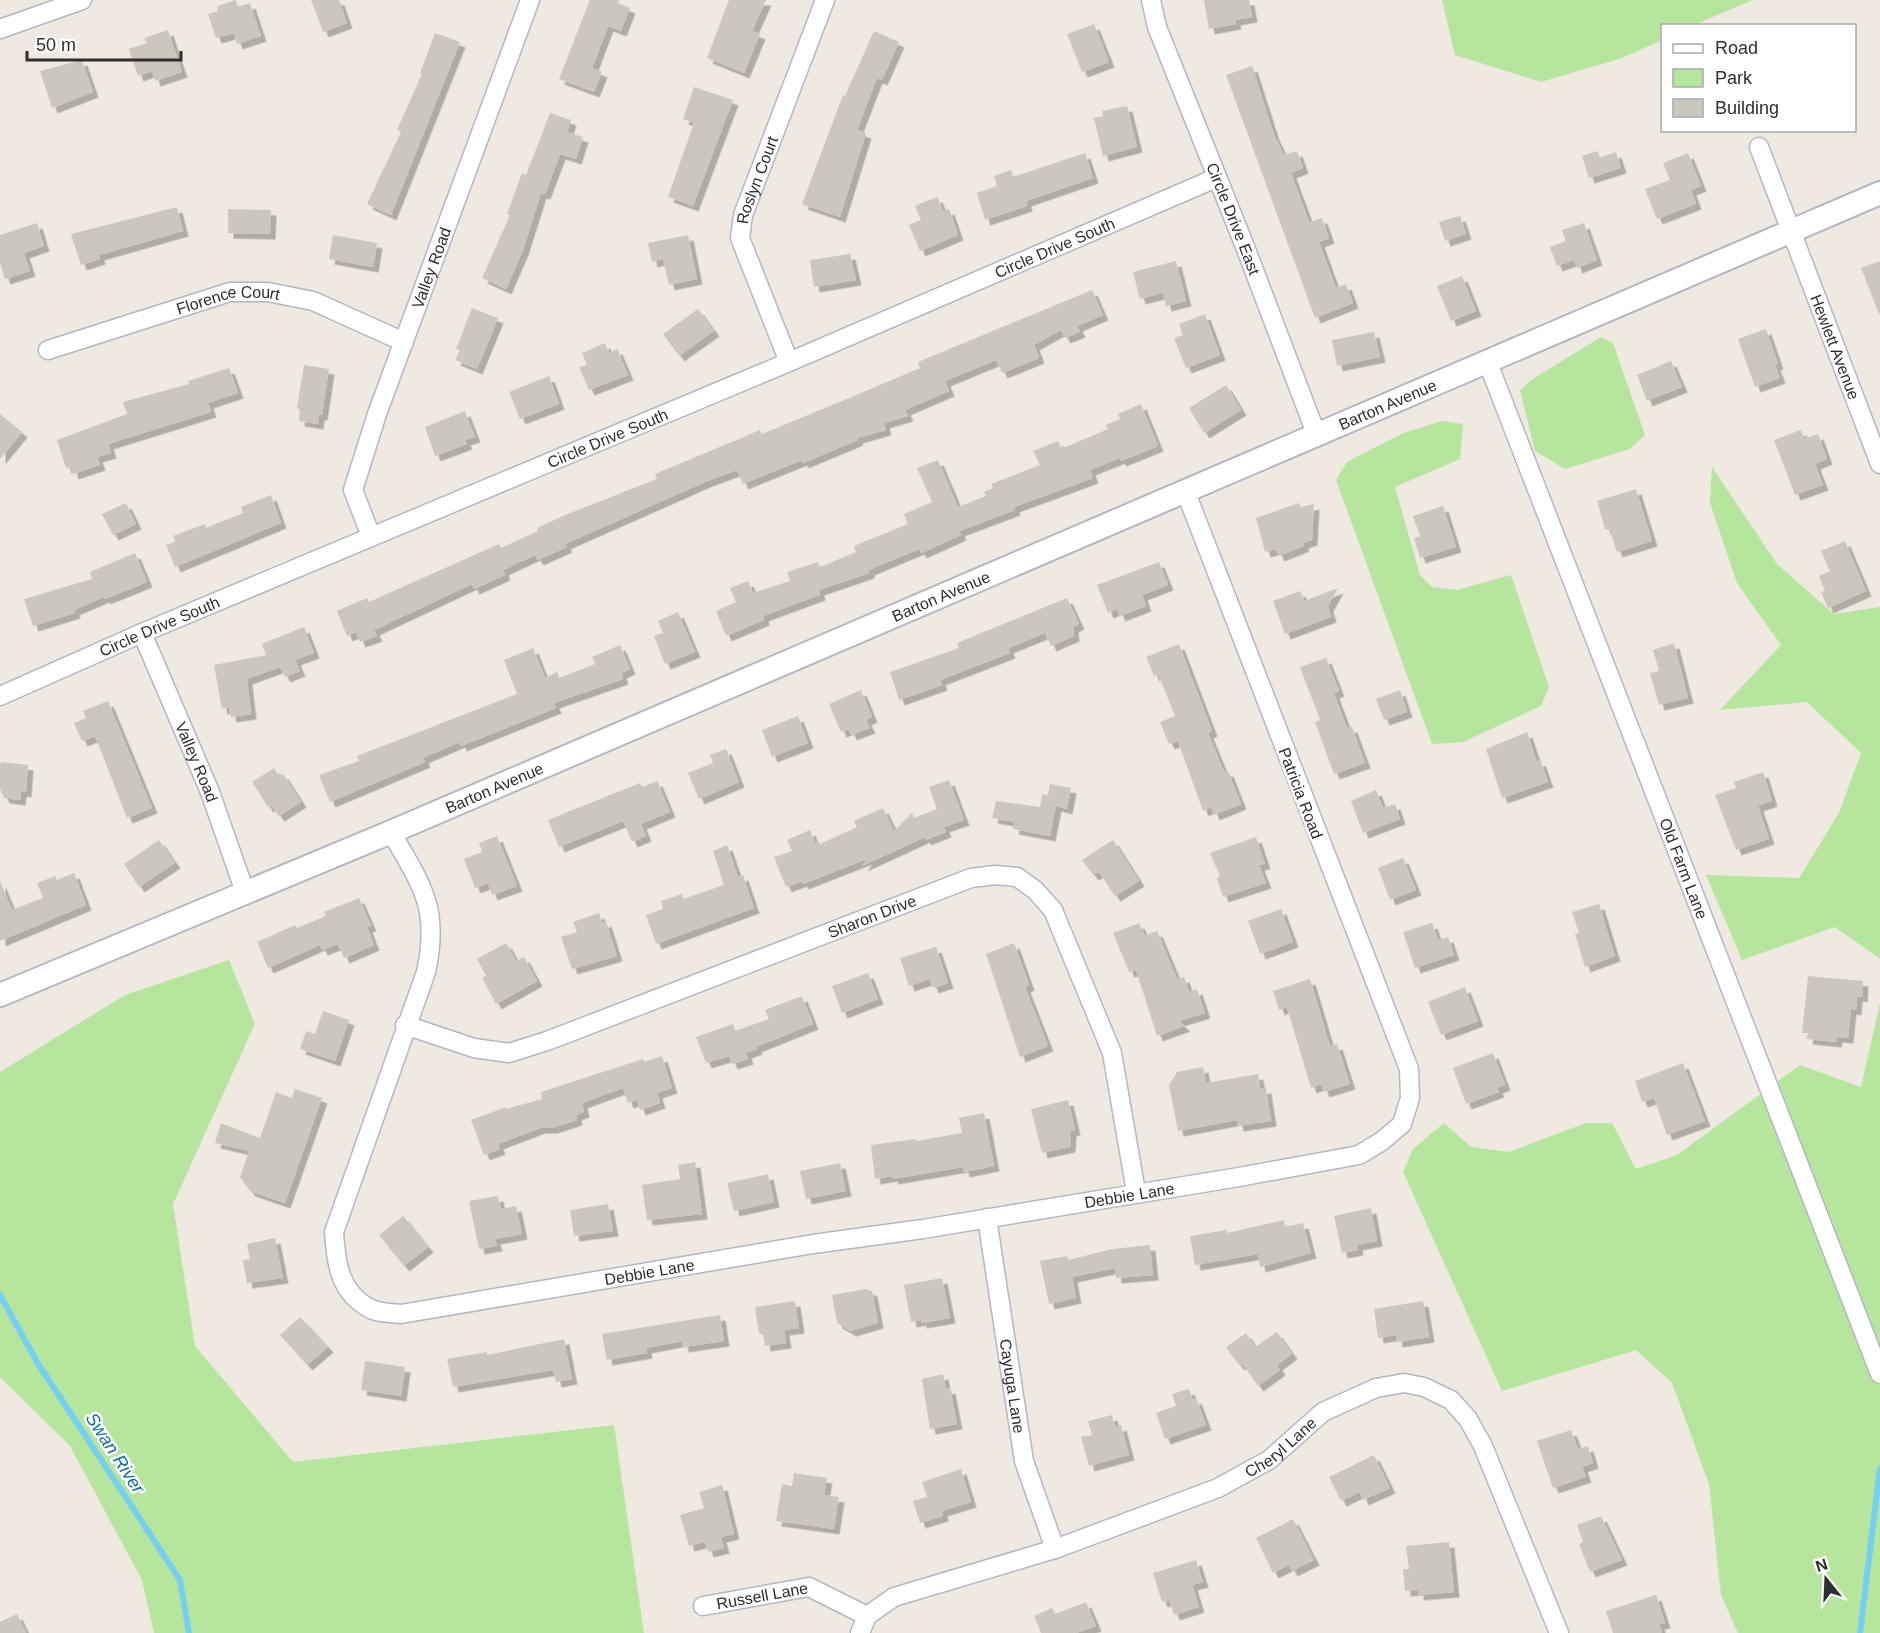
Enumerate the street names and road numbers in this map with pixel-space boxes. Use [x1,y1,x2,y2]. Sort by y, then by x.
street label: Roslyn Court [734,133,781,225]
street label: Circle Drive East [1203,160,1263,278]
street label: Circle Drive South [992,215,1117,281]
street label: Valley Road [409,225,454,311]
street label: Florence Court [174,284,282,318]
street label: Hewlett Avenue [1807,292,1863,402]
street label: Barton Avenue [1336,376,1439,433]
street label: Circle Drive South [545,406,670,471]
street label: Barton Avenue [890,568,993,625]
street label: Circle Drive South [97,593,222,660]
street label: Valley Road [172,719,221,804]
street label: Patricia Road [1275,745,1326,841]
street label: Barton Avenue [443,760,546,817]
street label: Old Farm Lane [1656,816,1711,921]
street label: Sharon Drive [825,892,919,941]
street label: Debbie Lane [1083,1180,1176,1211]
street label: Debbie Lane [603,1256,696,1288]
street label: Cayuga Lane [997,1338,1028,1435]
street label: Cheryl Lane [1242,1414,1320,1481]
street label: Russell Lane [715,1579,809,1612]

